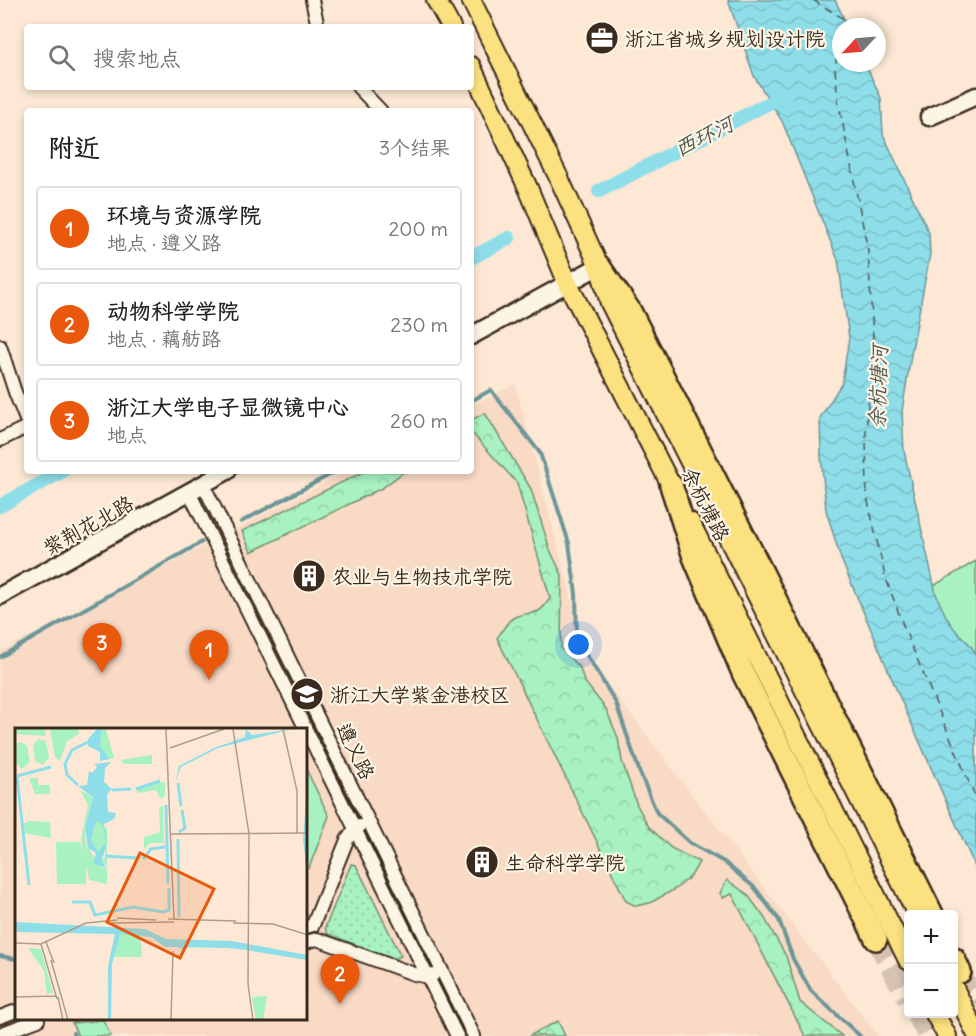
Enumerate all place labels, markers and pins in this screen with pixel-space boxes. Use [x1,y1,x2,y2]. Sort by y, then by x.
office icon: 浙江省城乡规划设计院 [584,20,620,56]
place label: 浙江省城乡规划设计院 [625,26,825,51]
building icon: 农业与生物技术学院 [291,558,327,594]
place label: 农业与生物技术学院 [332,564,512,589]
pin: 3 [82,624,122,673]
pin: 1 [190,630,228,680]
school or university icon: 浙江大学紫金港校区 [289,676,325,712]
place label: 浙江大学紫金港校区 [330,682,510,707]
building icon: 生命科学学院 [464,844,500,880]
place label: 生命科学学院 [505,850,625,875]
pin: 2 [320,954,360,1004]

